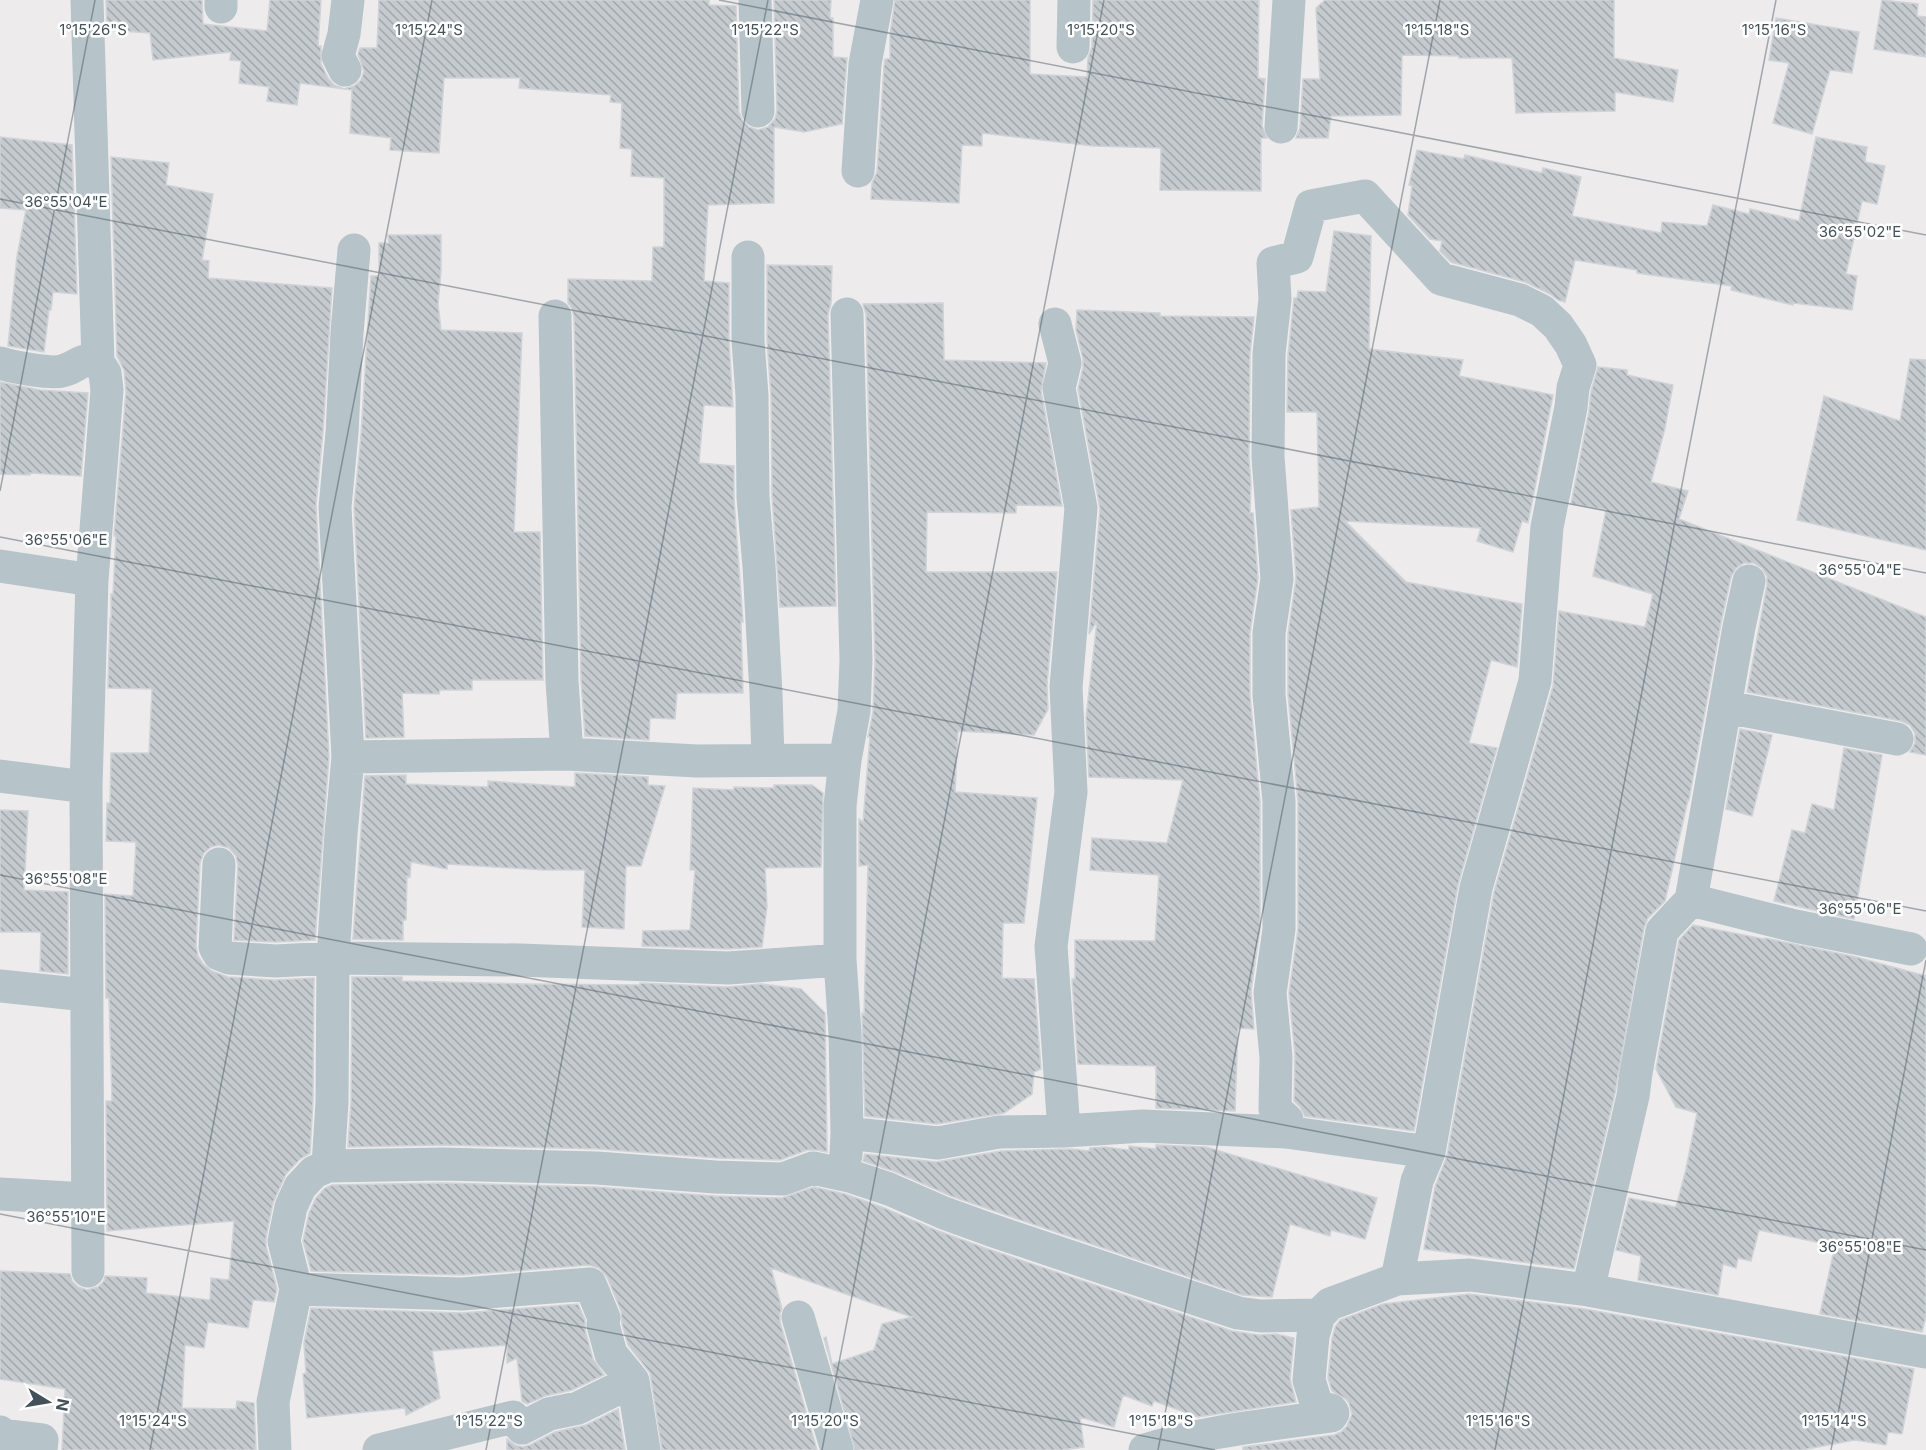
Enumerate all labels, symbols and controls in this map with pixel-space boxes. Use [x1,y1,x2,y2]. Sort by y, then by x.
text: 1°15'26"S [59,20,127,39]
text: 1°15'24"S [395,20,463,39]
text: 1°15'22"S [731,20,799,39]
text: 1°15'20"S [1067,20,1135,39]
text: 1°15'18"S [1405,20,1469,39]
text: 1°15'16"S [1742,20,1806,39]
text: 36°55'04"E [24,192,108,211]
text: 36°55'02"E [1819,222,1901,241]
text: 36°55'06"E [25,530,107,549]
text: 36°55'04"E [1818,560,1902,579]
text: 36°55'08"E [25,869,107,888]
text: 36°55'06"E [1819,899,1901,918]
text: 36°55'10"E [26,1207,106,1226]
text: 36°55'08"E [1819,1237,1901,1256]
north arrow [18,1372,78,1432]
text: N [52,1397,74,1413]
text: 1°15'24"S [119,1411,187,1430]
text: 1°15'22"S [455,1411,523,1430]
text: 1°15'20"S [791,1411,859,1430]
text: 1°15'18"S [1129,1411,1193,1430]
text: 1°15'16"S [1466,1411,1530,1430]
text: 1°15'14"S [1801,1411,1867,1430]

